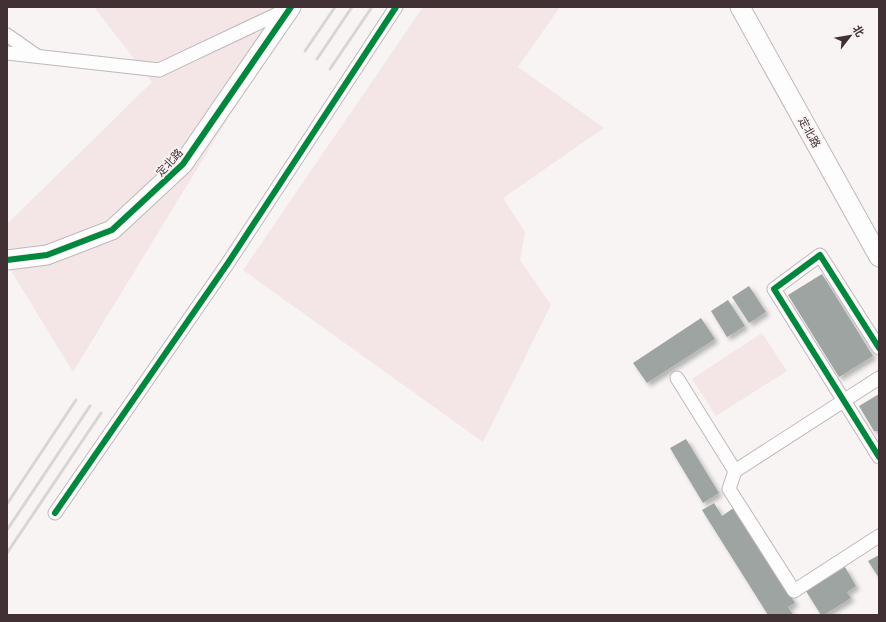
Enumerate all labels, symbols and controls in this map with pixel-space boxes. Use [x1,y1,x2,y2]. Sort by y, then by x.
north arrow [830,16,870,56]
text: 北 [850,22,868,39]
street label: 定北路 [795,114,825,150]
street label: 定北路 [152,145,186,179]

